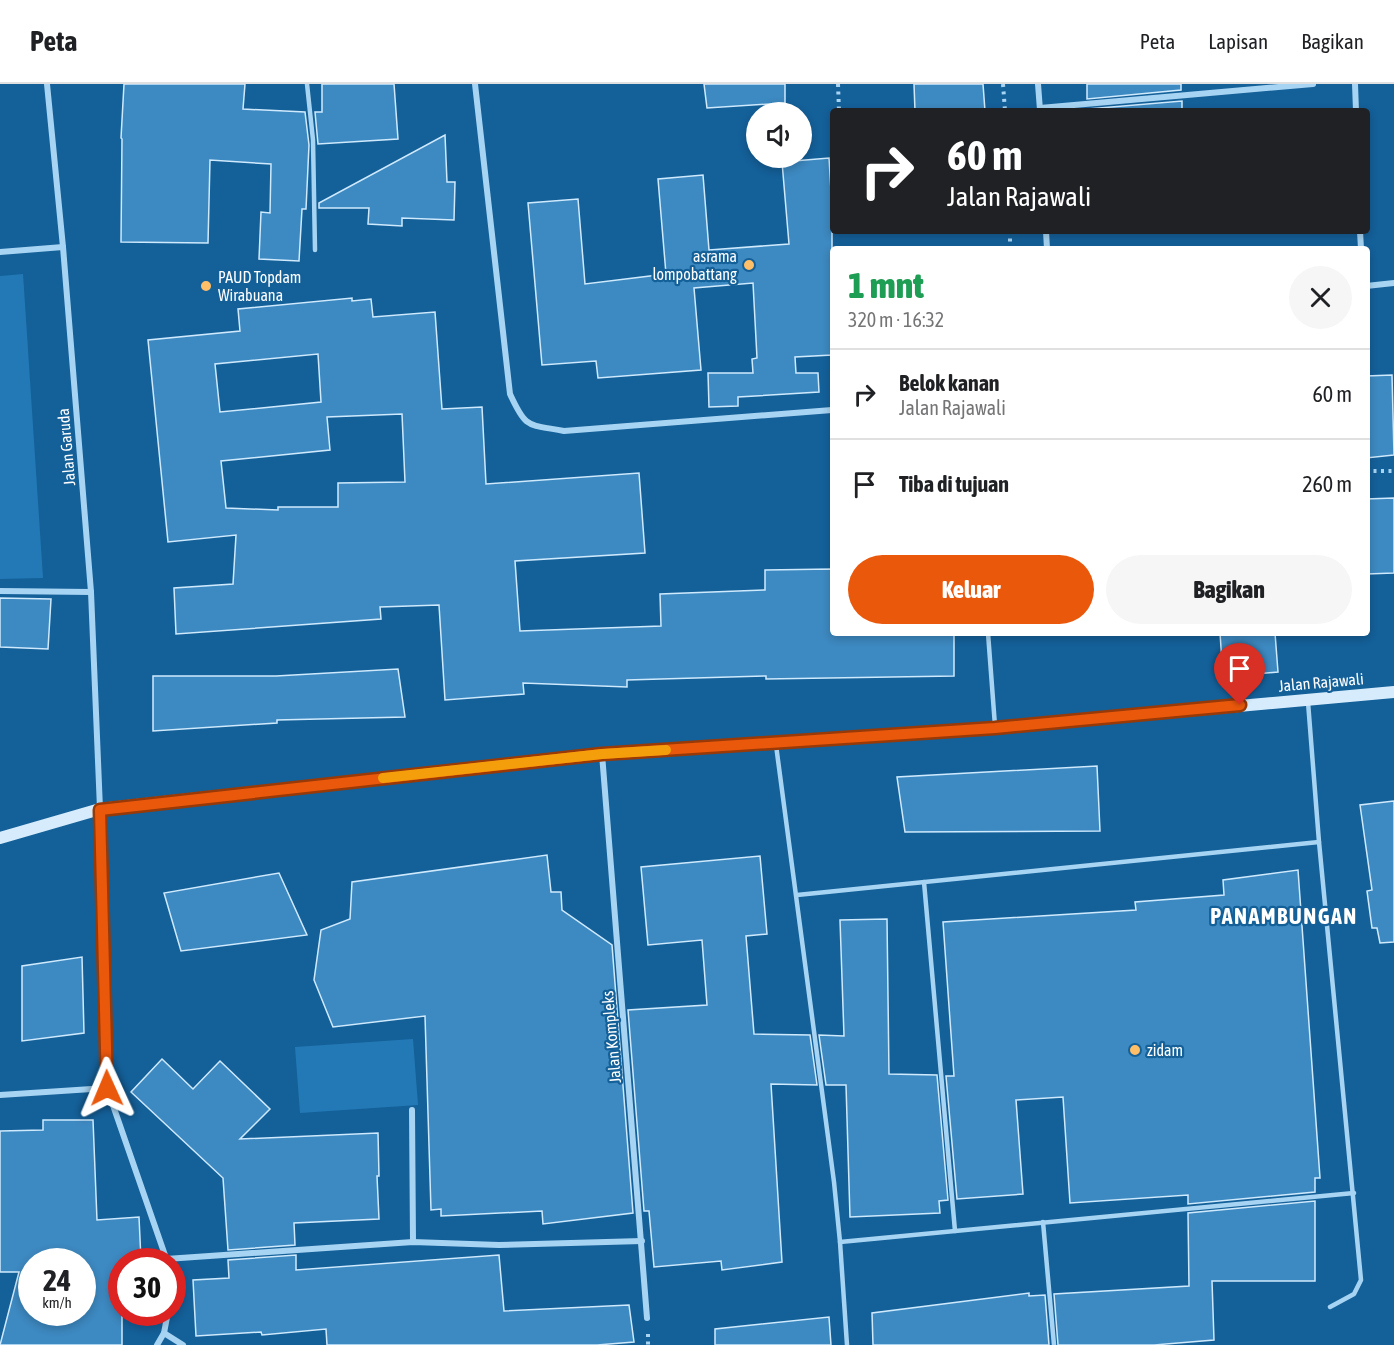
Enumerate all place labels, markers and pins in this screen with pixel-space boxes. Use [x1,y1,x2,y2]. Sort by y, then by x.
place label: asrama lompobattang [652,247,737,284]
marker: asrama lompobattang [742,258,756,272]
place label: PAUD Topdam Wirabuana [218,268,301,304]
marker: PAUD Topdam Wirabuana [199,279,213,293]
pin [1214,643,1265,705]
place label: zidam [1147,1041,1183,1059]
marker: zidam [1128,1043,1142,1057]

